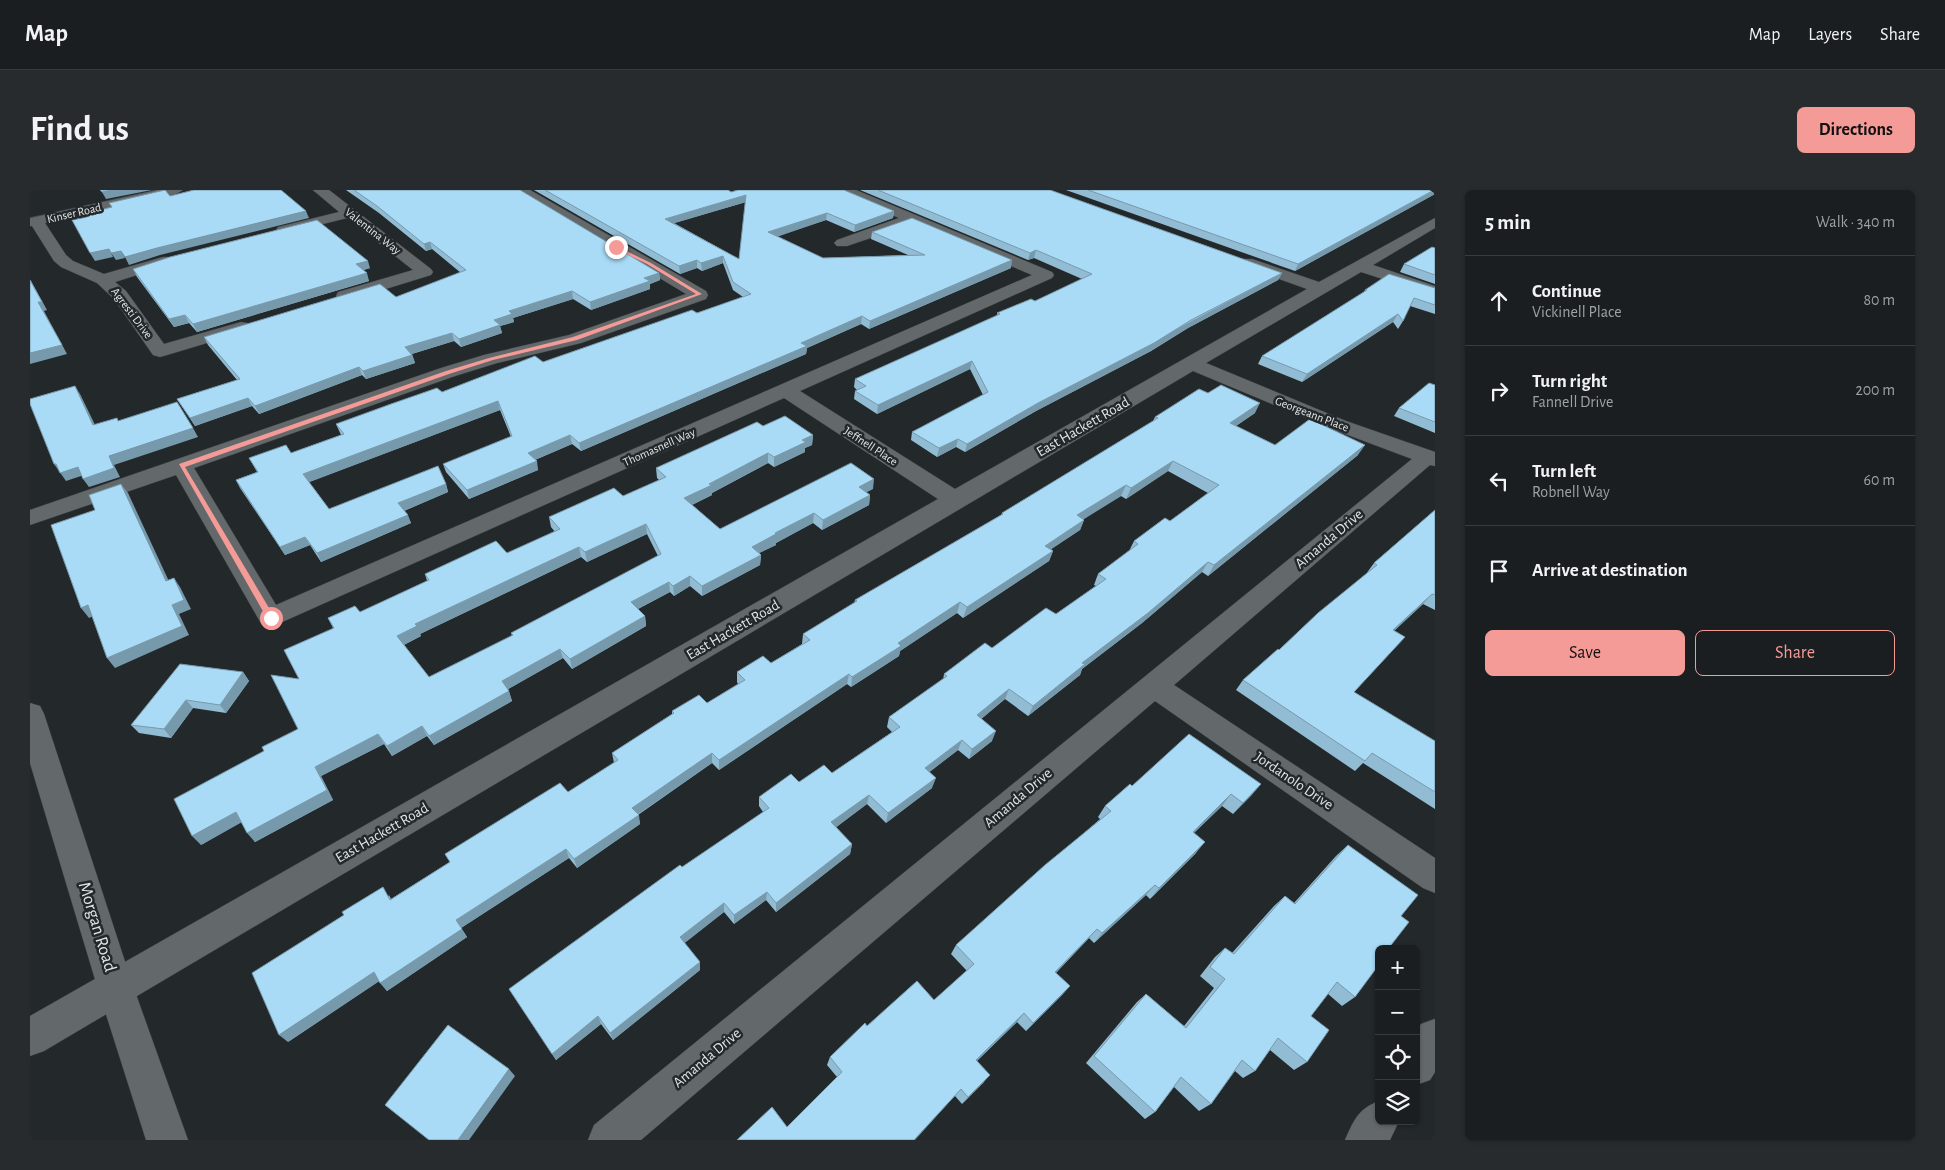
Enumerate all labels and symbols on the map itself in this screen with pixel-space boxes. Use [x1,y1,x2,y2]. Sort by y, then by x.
street label: Kinser Road [46,201,102,225]
street label: Valentina Way [342,206,403,257]
route end [605,236,628,259]
street label: Agresti Drive [109,285,155,341]
street label: East Hackett Road [1034,394,1132,460]
street label: Georgeann Place [1273,394,1351,434]
street label: Jeffnell Place [842,424,900,468]
street label: Thomasnell Way [621,426,697,469]
street label: Amanda Drive [1292,506,1366,572]
street label: East Hackett Road [684,597,782,663]
route start [260,607,283,630]
street label: Jordanolo Drive [1252,749,1336,813]
street label: Amanda Drive [981,765,1055,831]
street label: East Hackett Road [333,800,431,866]
street label: Morgan Road [75,880,119,974]
street label: Amanda Drive [670,1025,744,1091]

